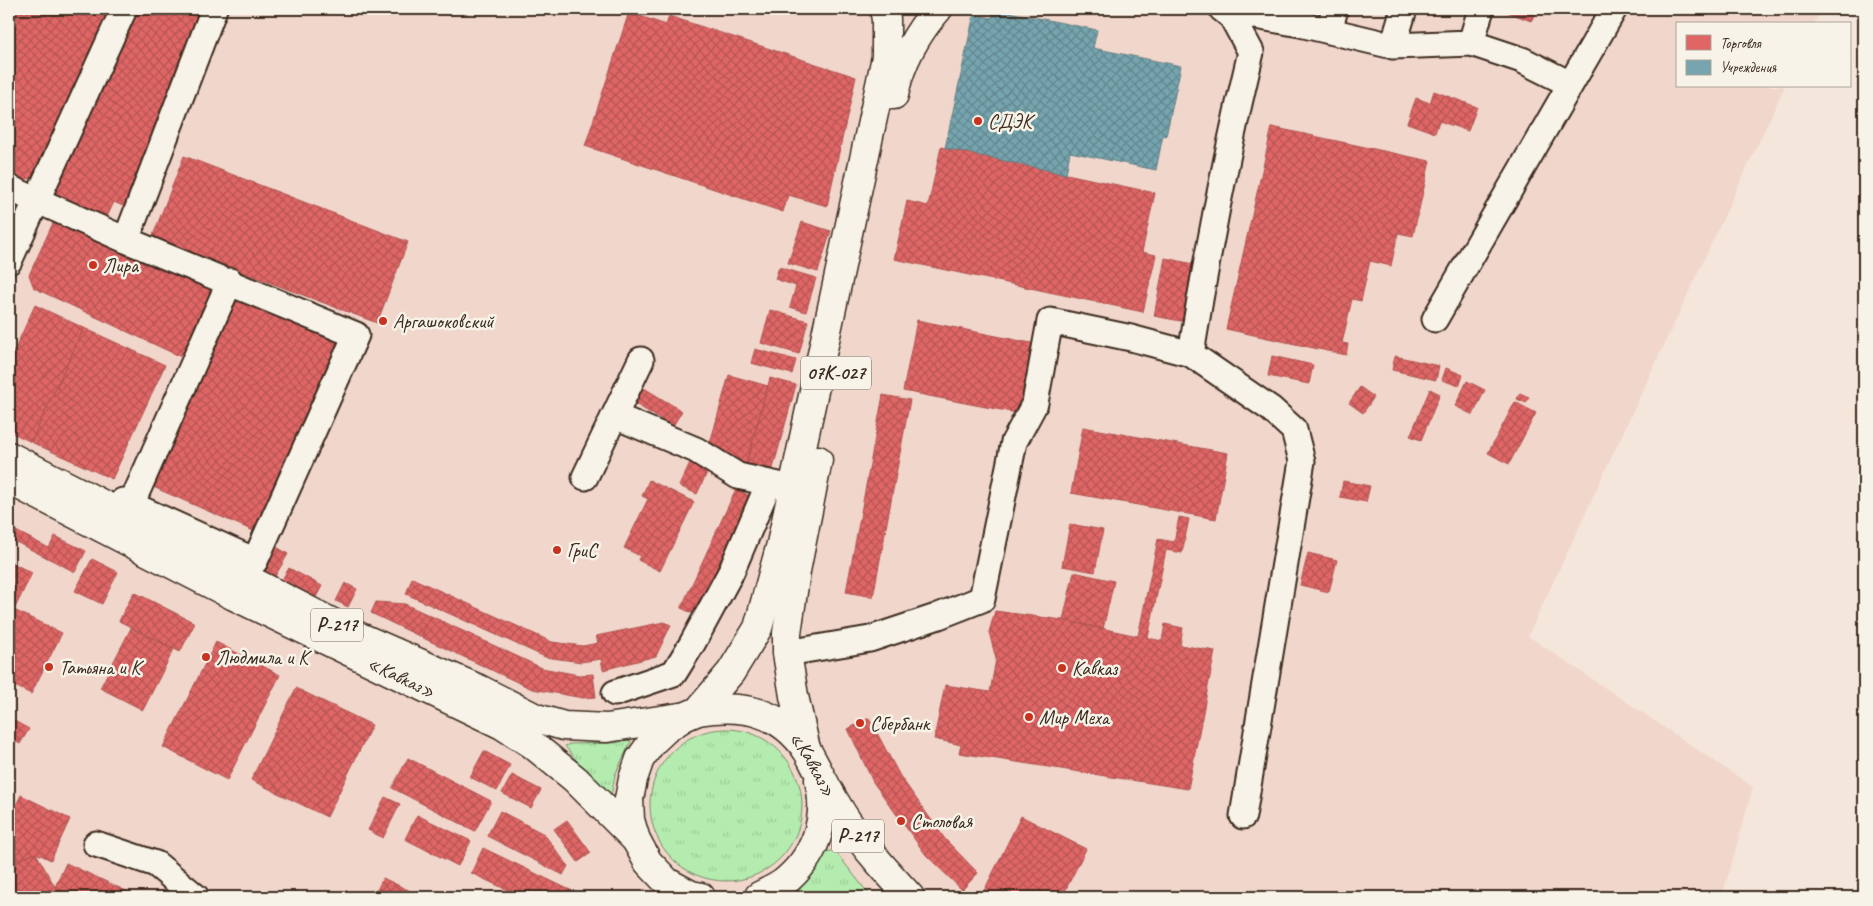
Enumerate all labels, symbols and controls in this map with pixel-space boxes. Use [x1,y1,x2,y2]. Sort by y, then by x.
legend [1676,22,1850,88]
text: Торговля [1720,34,1763,53]
text: Учреждения [1720,58,1777,77]
place label: СДЭК [988,109,1036,134]
marker: СДЭК [972,115,984,127]
place label: Лира [103,253,140,278]
marker: Лира [87,259,99,271]
place label: Аргашоковский [393,309,495,334]
marker: Аргашоковский [377,315,389,327]
road number: 07К-027 [801,356,871,389]
place label: ГриС [567,538,599,563]
marker: ГриС [551,544,563,556]
road number: Р-217 [311,608,363,642]
place label: Людмила и К [216,645,312,670]
street label: «Кавказ» [364,650,439,703]
marker: Людмила и К [200,651,212,663]
place label: Татьяна и К [59,655,144,680]
place label: Кавказ [1072,656,1118,681]
marker: Татьяна и К [43,661,55,673]
marker: Кавказ [1056,662,1068,674]
place label: Мир Меха [1039,705,1111,730]
place label: Сбербанк [870,711,931,736]
marker: Мир Меха [1023,711,1035,723]
marker: Сбербанк [854,717,866,729]
street label: «Кавказ» [784,725,842,801]
place label: Столовая [911,809,973,834]
marker: Столовая [895,815,907,827]
road number: Р-217 [832,819,884,852]

